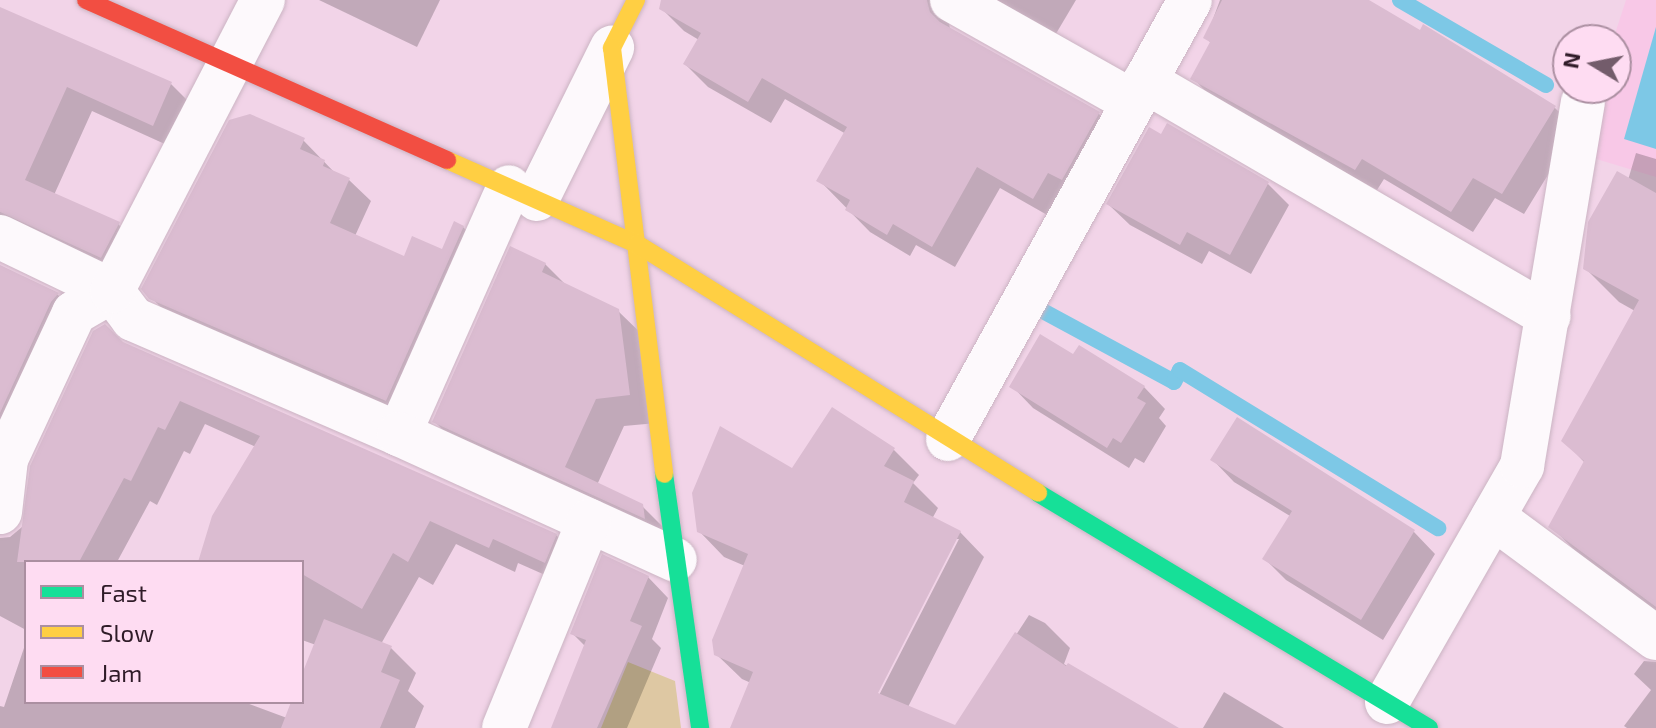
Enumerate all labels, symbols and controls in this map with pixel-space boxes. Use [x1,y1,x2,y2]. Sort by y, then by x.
north arrow [1552,24,1632,104]
text: N [1556,50,1585,70]
legend [24,560,304,704]
text: Fast [100,578,147,607]
text: Slow [100,618,154,647]
text: Jam [100,658,142,687]

